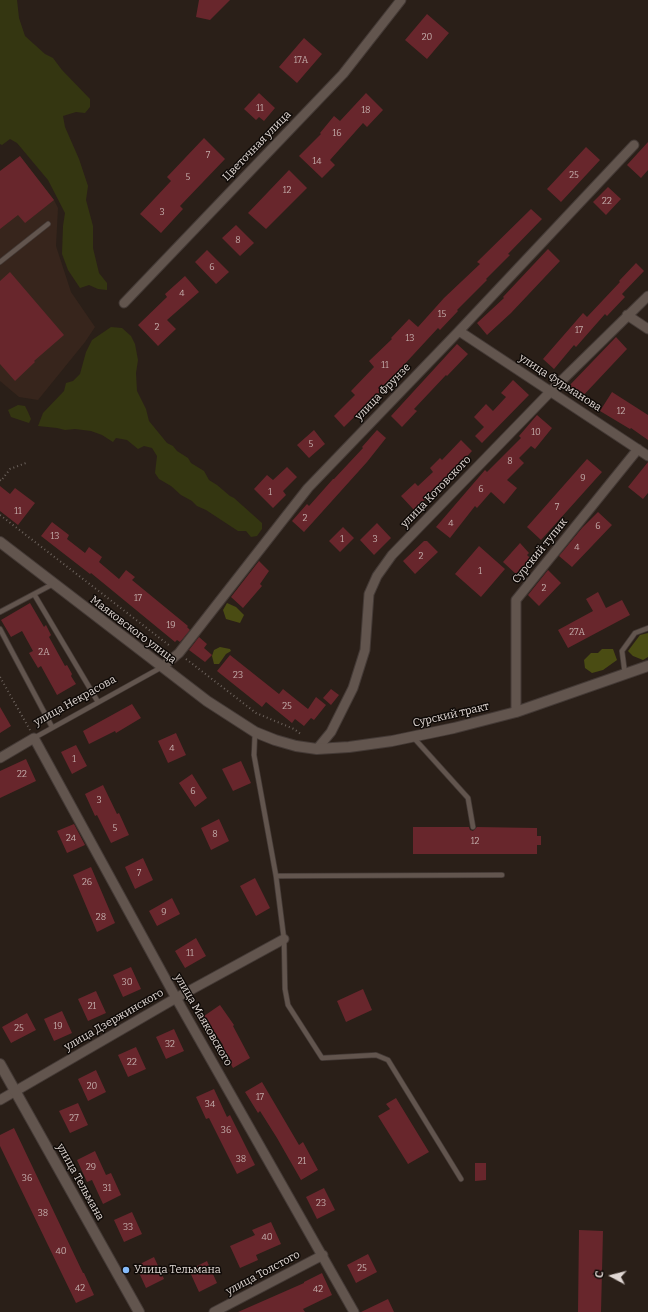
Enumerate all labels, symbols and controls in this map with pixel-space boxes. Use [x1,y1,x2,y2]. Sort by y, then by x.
house number: 20 [422,32,432,42]
house number: 17А [294,55,308,65]
house number: 11 [256,103,264,113]
house number: 18 [361,105,371,115]
street label: Цветочная улица [220,108,294,184]
house number: 16 [333,128,341,138]
house number: 7 [206,150,210,160]
house number: 14 [313,156,321,166]
house number: 25 [569,170,579,180]
house number: 5 [186,172,190,182]
house number: 12 [283,185,291,195]
house number: 22 [602,196,612,206]
house number: 3 [159,207,165,217]
house number: 8 [235,235,241,245]
house number: 6 [209,262,215,272]
house number: 4 [179,288,185,298]
house number: 15 [438,309,446,319]
house number: 2 [155,322,159,332]
house number: 17 [575,325,583,335]
house number: 13 [406,333,414,343]
street label: улица Фурманова [516,351,604,415]
house number: 11 [381,360,389,370]
street label: улица Фрунзе [353,361,413,423]
house number: 12 [617,406,625,416]
house number: 10 [531,427,541,437]
house number: 5 [309,439,313,449]
street label: улица Котовского [398,453,474,531]
house number: 8 [507,456,513,466]
house number: 9 [580,473,586,483]
house number: 6 [478,484,484,494]
house number: 1 [268,487,272,497]
house number: 7 [555,502,559,512]
house number: 11 [14,506,22,516]
house number: 2 [303,513,307,523]
street label: Сурский тупик [510,516,570,586]
house number: 4 [448,518,454,528]
house number: 6 [595,521,601,531]
house number: 13 [51,531,59,541]
house number: 1 [340,534,344,544]
house number: 3 [372,534,378,544]
house number: 4 [574,542,580,552]
house number: 2 [419,551,423,561]
house number: 1 [478,566,482,576]
house number: 2 [542,583,546,593]
street label: Маяковского улица [87,593,179,667]
house number: 17 [134,593,142,603]
house number: 19 [167,620,175,630]
house number: 27А [569,627,585,637]
house number: 2А [38,647,50,657]
house number: 23 [233,670,243,680]
street label: улица Некрасова [32,673,118,729]
street label: Сурский тракт [412,700,490,730]
house number: 25 [282,701,292,711]
house number: 4 [169,743,175,753]
house number: 1 [72,754,76,764]
house number: 22 [17,769,27,779]
house number: 6 [190,786,196,796]
house number: 3 [96,795,102,805]
house number: 5 [113,823,117,833]
house number: 8 [212,829,218,839]
house number: 24 [66,833,76,843]
house number: 12 [471,836,479,846]
house number: 7 [137,868,141,878]
house number: 26 [82,877,92,887]
house number: 9 [161,907,167,917]
house number: 28 [96,912,106,922]
house number: 11 [186,948,194,958]
street label: улица Маяковского [171,972,235,1068]
house number: 30 [122,977,132,987]
street label: улица Дзержинского [62,986,166,1054]
house number: 21 [88,1001,96,1011]
house number: 19 [54,1021,62,1031]
house number: 25 [14,1023,24,1033]
house number: 32 [165,1039,175,1049]
house number: 22 [127,1057,137,1067]
house number: 20 [87,1081,97,1091]
house number: 17 [256,1092,264,1102]
house number: 34 [205,1099,215,1109]
house number: 27 [69,1113,79,1123]
house number: 36 [221,1125,231,1135]
street label: улица Тельмана [53,1141,107,1223]
house number: 38 [236,1154,246,1164]
house number: 21 [298,1156,306,1166]
house number: 29 [86,1162,96,1172]
house number: 36 [22,1173,32,1183]
house number: 31 [103,1183,111,1193]
house number: 23 [316,1198,326,1208]
house number: 38 [38,1208,48,1218]
house number: 33 [123,1222,133,1232]
house number: 40 [261,1232,273,1242]
house number: 40 [55,1246,67,1256]
street label: улица Толстого [224,1248,302,1298]
north arrow [592,1256,632,1296]
place label: Улица Тельмана [134,1263,221,1277]
house number: 25 [357,1263,367,1273]
marker: Улица Тельмана [121,1265,131,1275]
text: С [593,1270,606,1279]
house number: 42 [75,1283,85,1293]
house number: 42 [313,1284,323,1294]

